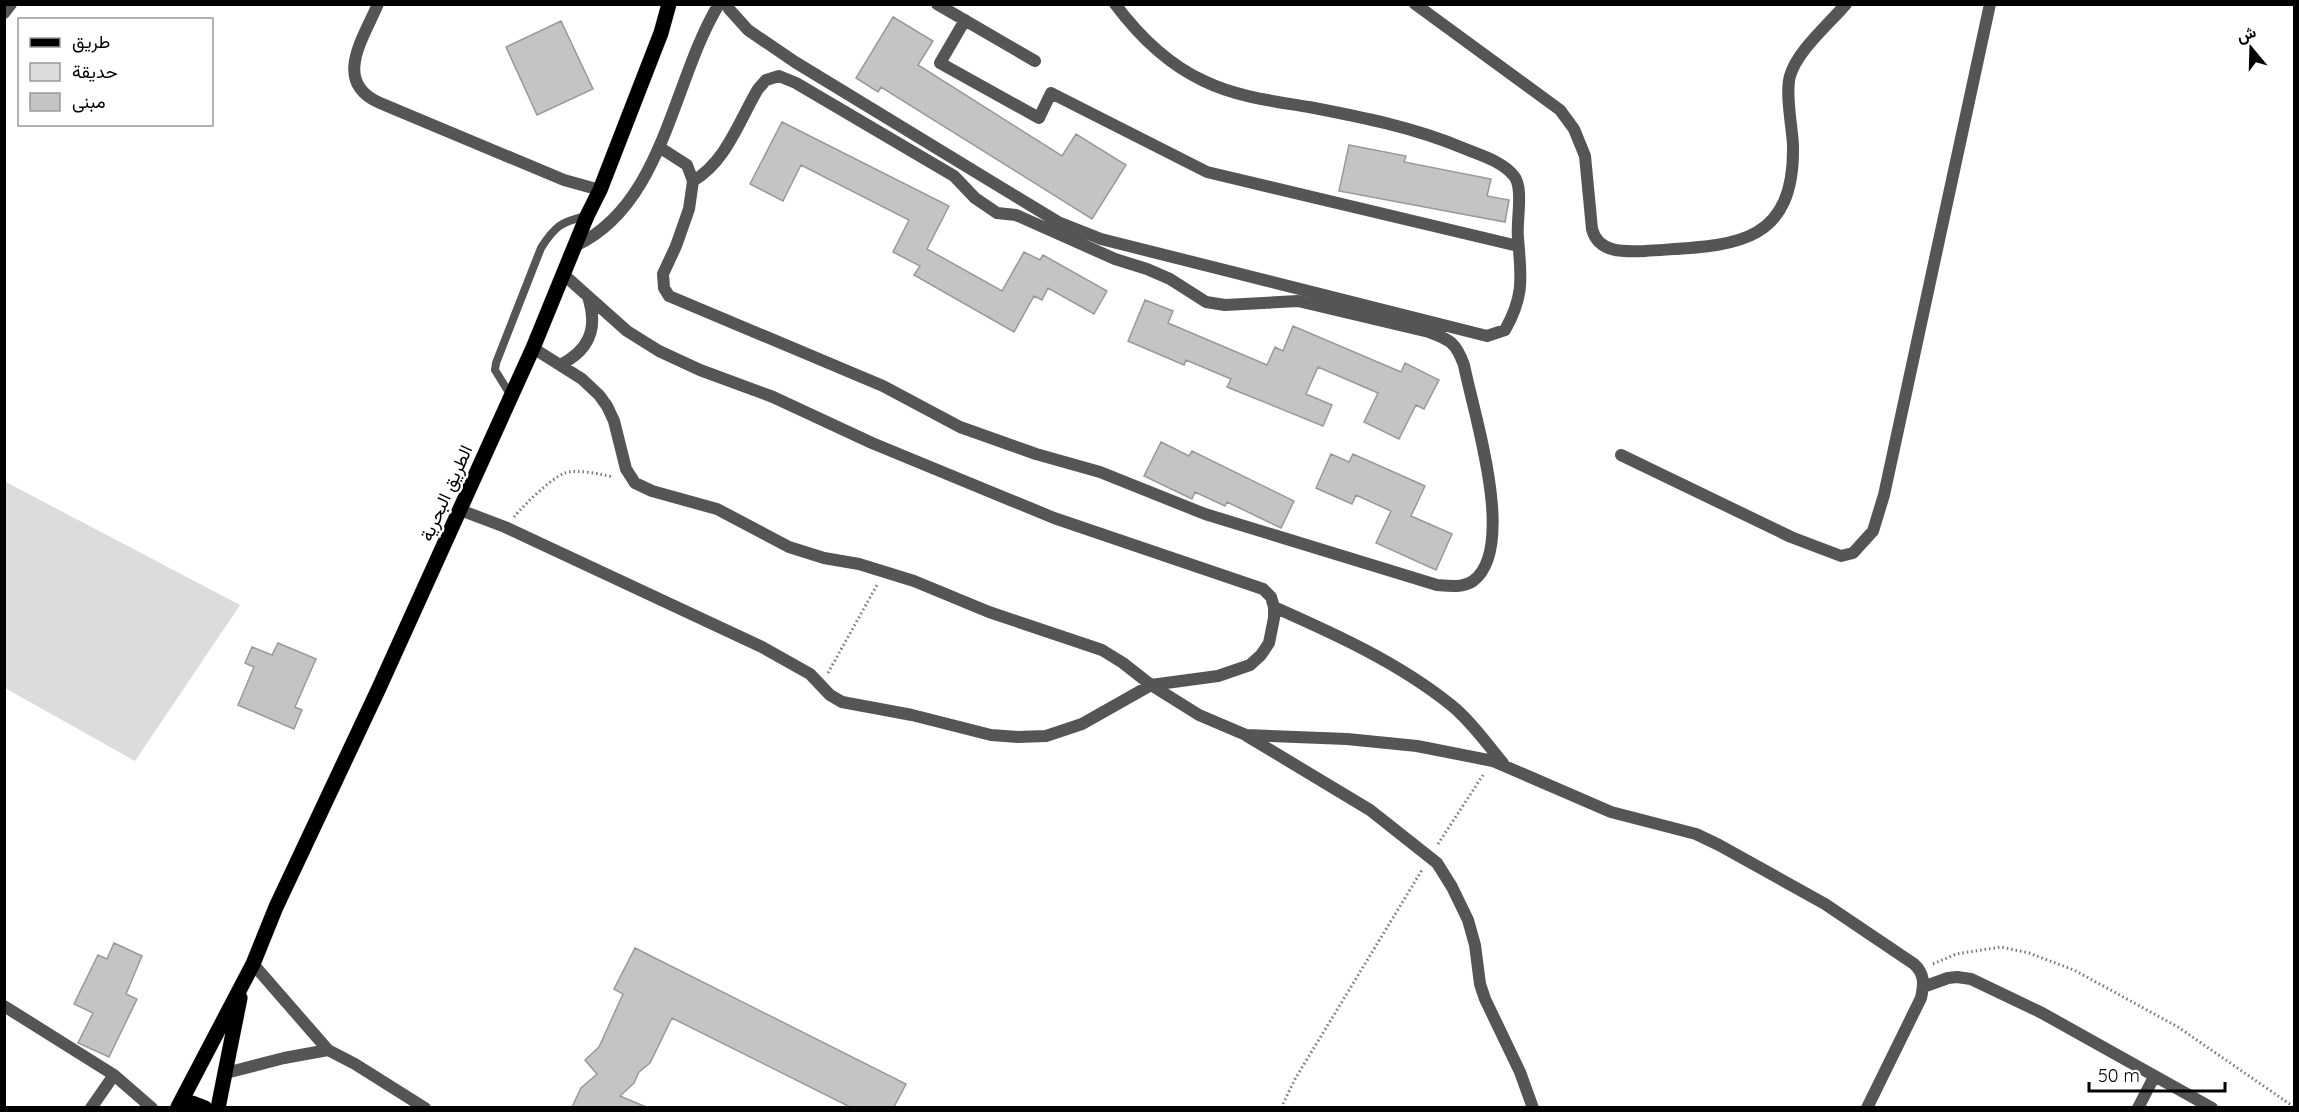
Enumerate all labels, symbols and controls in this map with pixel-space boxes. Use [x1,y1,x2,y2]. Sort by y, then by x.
legend [18,18,213,126]
north arrow [2221,18,2281,78]
text: ش [2234,21,2258,46]
text: طريق [72,30,110,53]
text: حديقة [72,60,118,83]
text: مبنى [72,90,106,113]
street label: الطريق البحرية [415,441,477,545]
scale bar [2089,1055,2226,1093]
text: 50 m [2098,1064,2140,1087]

